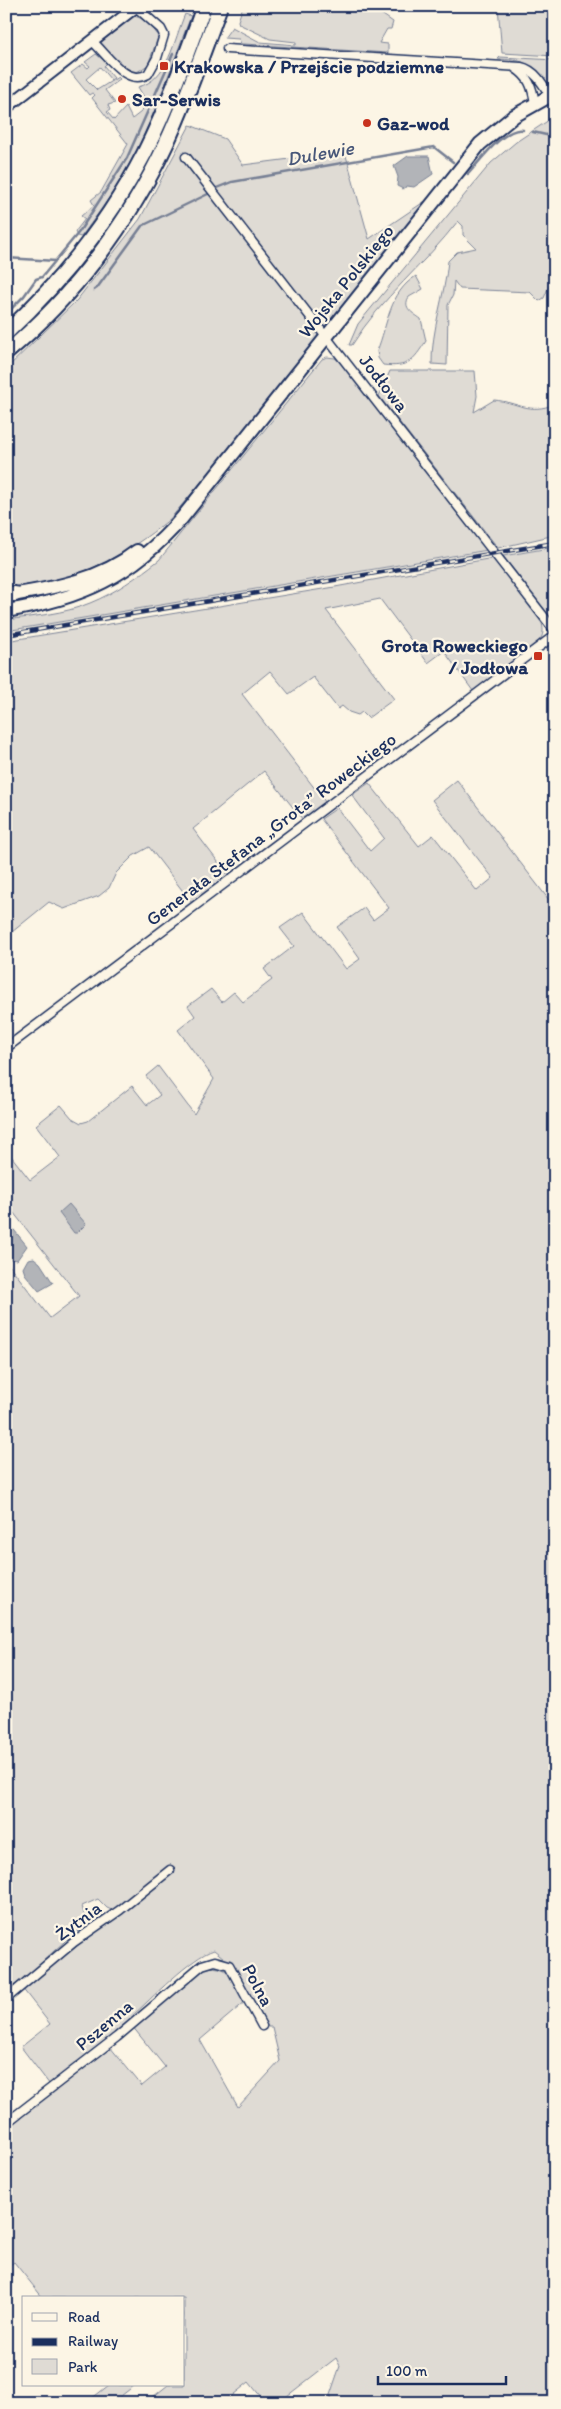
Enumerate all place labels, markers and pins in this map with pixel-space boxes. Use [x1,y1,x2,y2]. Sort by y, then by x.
place label: Krakowska / Przejście podziemne [174,55,444,78]
marker: Krakowska / Przejście podziemne [158,60,170,72]
place label: Sar-Serwis [132,88,221,111]
marker: Sar-Serwis [116,93,128,105]
place label: Gaz-wod [377,112,450,135]
marker: Gaz-wod [361,117,373,129]
place label: Grota Roweckiego / Jodłowa [381,634,528,679]
marker: Grota Roweckiego / Jodłowa [532,650,544,662]

